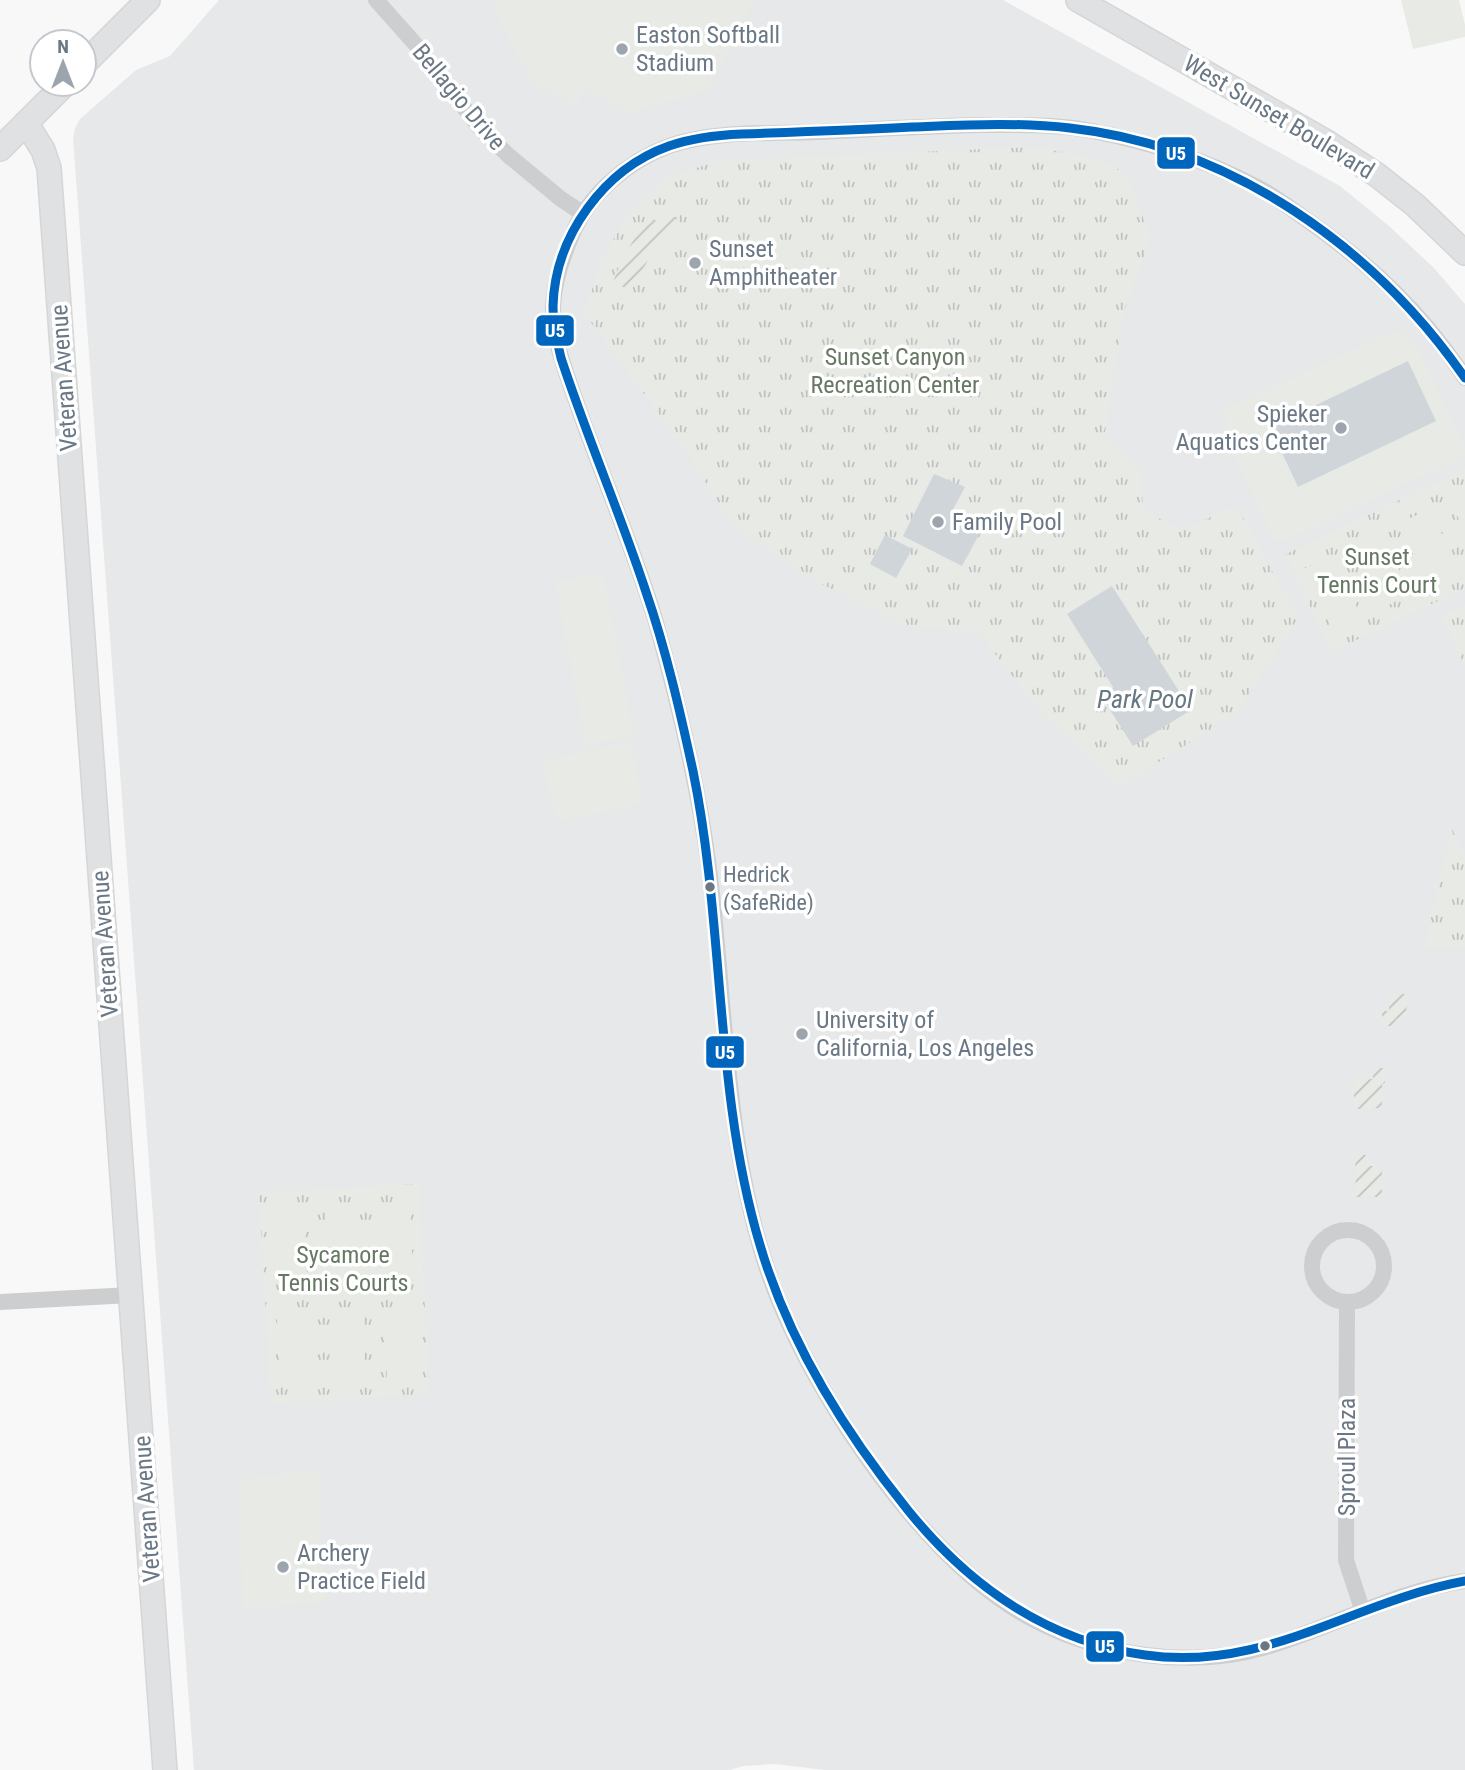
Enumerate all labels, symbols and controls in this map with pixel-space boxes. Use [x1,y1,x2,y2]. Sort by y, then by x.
place label: Easton Softball Stadium [636,21,780,77]
north arrow [28,28,98,98]
text: N [57,35,69,58]
street label: Bellagio Drive [407,38,511,156]
marker: Easton Softball Stadium [614,41,630,57]
street label: West Sunset Boulevard [1179,49,1379,185]
line badge: U5 [1156,136,1196,170]
text: U5 [1166,142,1186,165]
place label: Sunset Amphitheater [709,235,837,291]
marker: Sunset Amphitheater [687,255,703,271]
street label: Veteran Avenue [45,304,83,452]
line badge: U5 [535,314,575,347]
text: U5 [545,319,565,342]
park label: Sunset Canyon Recreation Center [811,343,979,399]
place label: Spieker Aquatics Center [1176,400,1327,456]
marker: Spieker Aquatics Center [1333,420,1349,436]
place label: Family Pool [952,508,1062,536]
marker: Family Pool [930,514,946,530]
park label: Sunset Tennis Court [1317,543,1437,599]
water label: Park Pool [1097,684,1194,714]
place label: Hedrick (SafeRide) [723,862,814,916]
street label: Veteran Avenue [86,870,124,1018]
marker: Hedrick (SafeRide) [703,880,717,894]
place label: University of California, Los Angeles [816,1006,1034,1062]
marker: University of California, Los Angeles [794,1026,810,1042]
line badge: U5 [705,1035,745,1069]
text: U5 [715,1041,735,1064]
park label: Sycamore Tennis Courts [278,1241,409,1297]
street label: Sproul Plaza [1333,1398,1361,1516]
street label: Veteran Avenue [128,1435,166,1583]
place label: Archery Practice Field [297,1539,426,1595]
marker: Archery Practice Field [275,1559,291,1575]
line badge: U5 [1085,1630,1125,1663]
text: U5 [1095,1635,1115,1658]
unlabelled marker [1258,1639,1272,1653]

